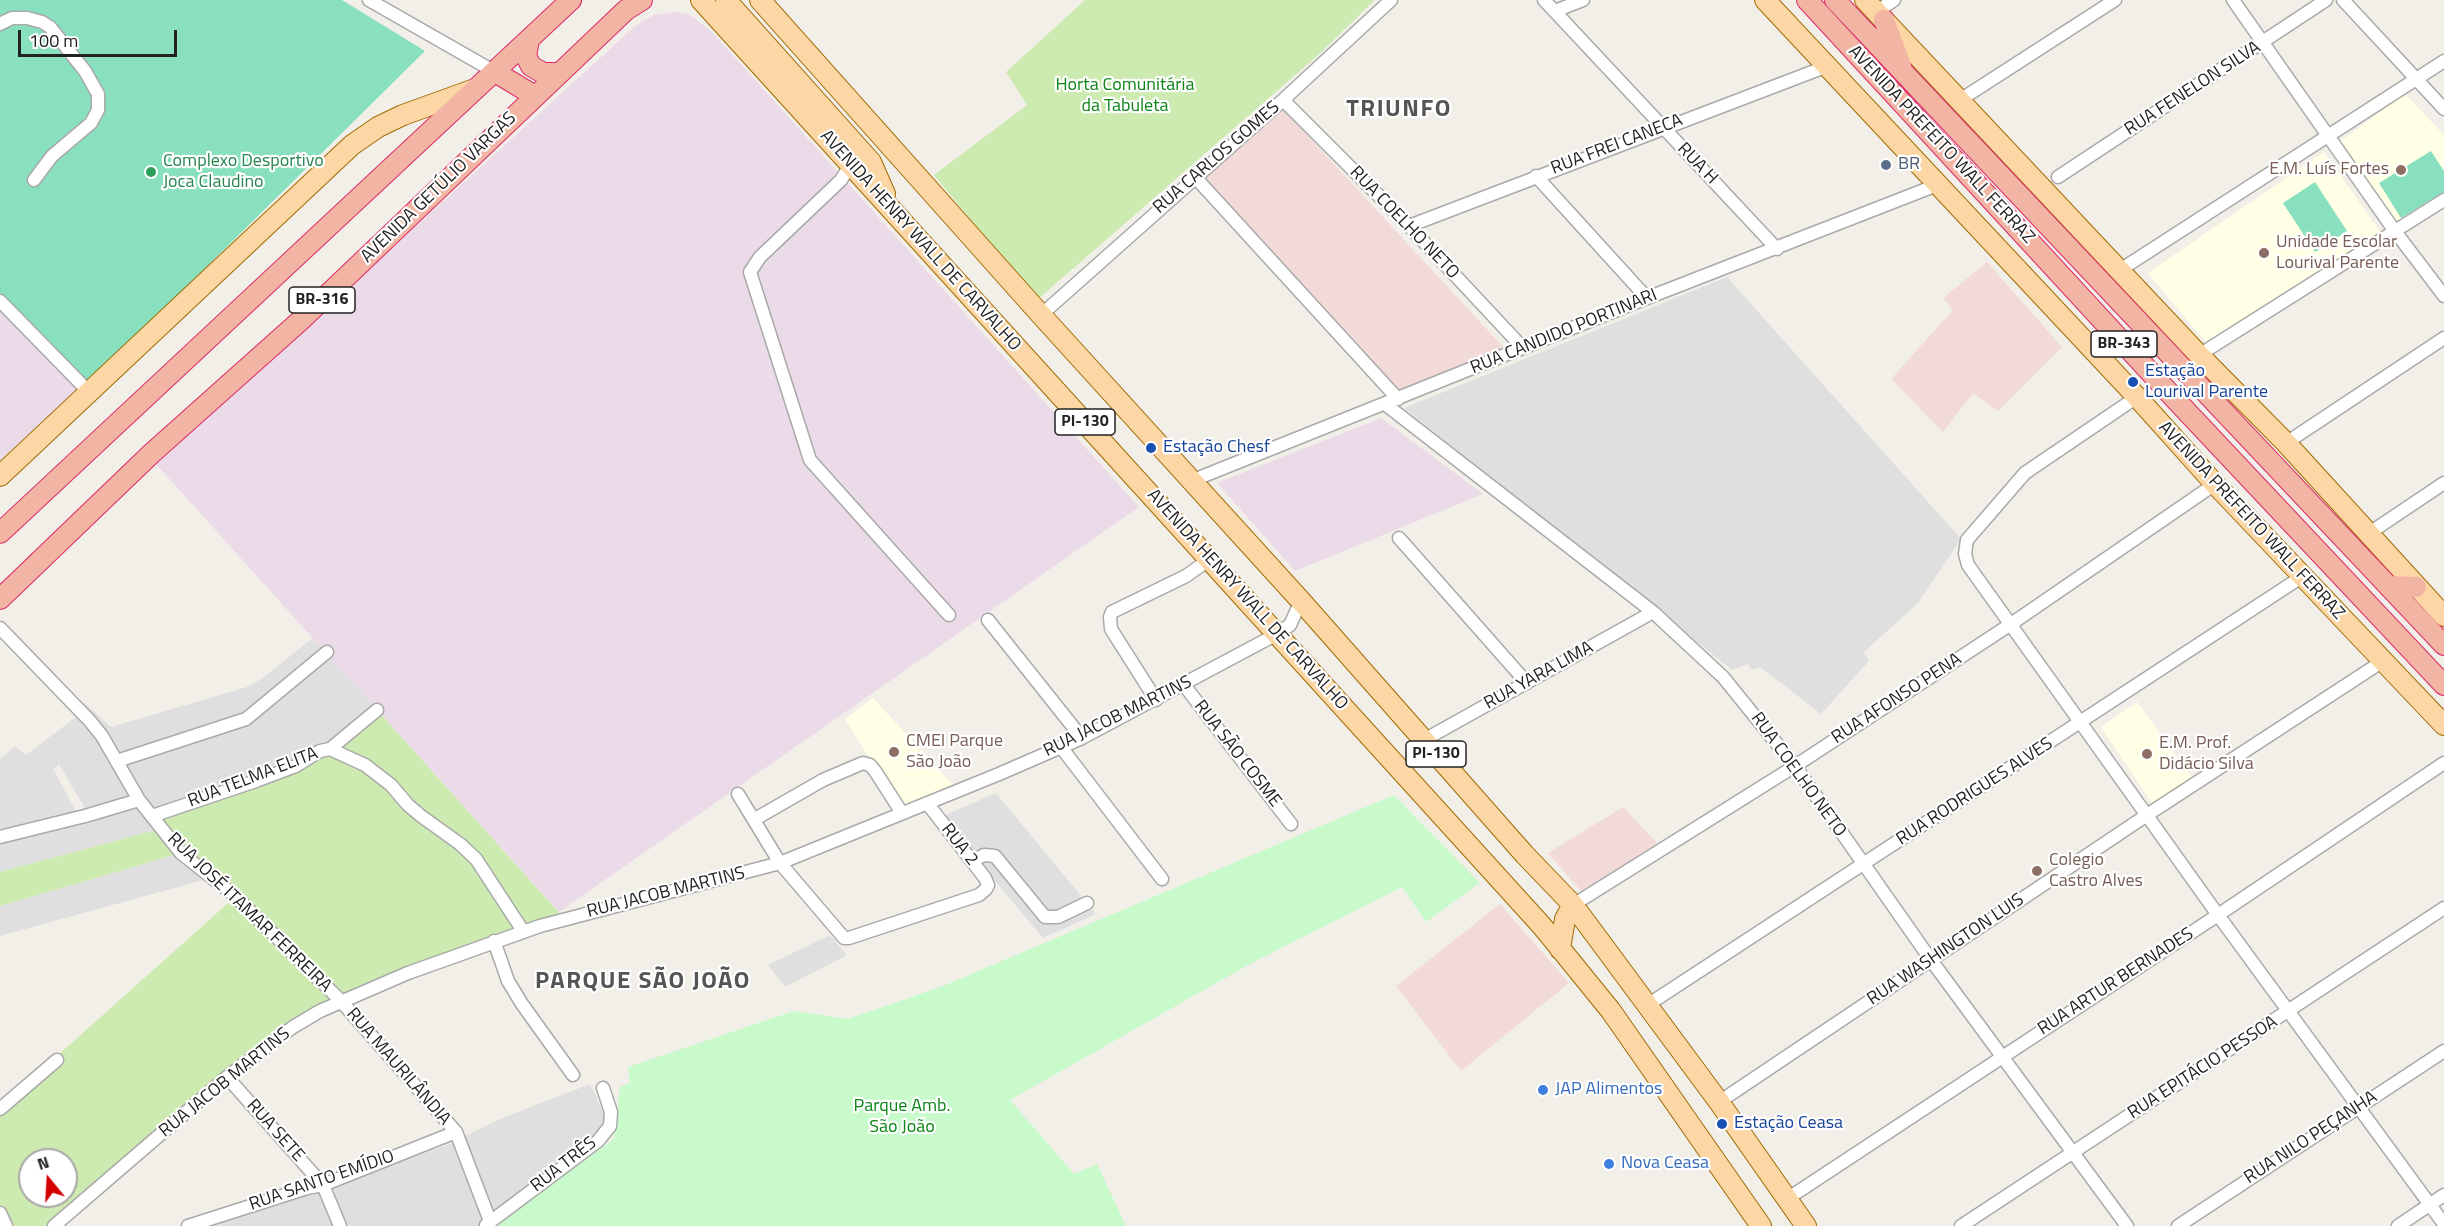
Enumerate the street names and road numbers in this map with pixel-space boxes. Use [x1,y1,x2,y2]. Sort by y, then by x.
street label: RUA FENELON SILVA [2121,37,2265,141]
street label: AVENIDA PREFEITO WALL FERRAZ [1843,41,2039,249]
street label: RUA CARLOS GOMES [1149,97,1285,219]
street label: AVENIDA GETÚLIO VARGAS [357,108,521,268]
street label: RUA FREI CANECA [1548,110,1686,180]
street label: AVENIDA HENRY WALL DE CARVALHO [815,126,1025,356]
street label: RUA H [1672,139,1722,189]
street label: RUA COELHO NETO [1345,162,1463,284]
street label: RUA CANDIDO PORTINARI [1468,285,1660,379]
road number: BR-316 [289,287,355,313]
road number: BR-343 [2091,331,2157,357]
road number: PI-130 [1055,409,1115,435]
street label: AVENIDA PREFEITO WALL FERRAZ [2153,417,2349,625]
street label: AVENIDA HENRY WALL DE CARVALHO [1142,485,1352,715]
street label: RUA YARA LIMA [1481,637,1597,715]
street label: RUA AFONSO PENA [1828,649,1966,749]
street label: RUA JACOB MARTINS [1040,672,1196,762]
street label: RUA SÃO COSME [1189,696,1285,812]
street label: RUA COELHO NETO [1746,709,1850,841]
street label: RUA RODRIGUES ALVES [1893,733,2057,851]
road number: PI-130 [1406,741,1466,767]
street label: RUA TELMA ELITA [185,743,321,813]
street label: RUA 2 [936,820,982,870]
street label: RUA JOSÉ ITAMAR FERREIRA [162,829,336,997]
street label: RUA JACOB MARTINS [585,863,747,923]
street label: RUA WASHINGTON LUIS [1864,890,2028,1010]
street label: RUA ARTUR BERNADES [2034,924,2198,1040]
street label: RUA MAURILÂNDIA [341,1004,455,1130]
street label: RUA EPITÁCIO PESSOA [2124,1012,2282,1124]
street label: RUA JACOB MARTINS [155,1024,295,1142]
street label: RUA NILO PEÇANHA [2241,1087,2381,1189]
street label: RUA SETE [241,1095,309,1167]
street label: RUA TRÊS [527,1133,601,1197]
street label: RUA SANTO EMÍDIO [247,1146,397,1216]

